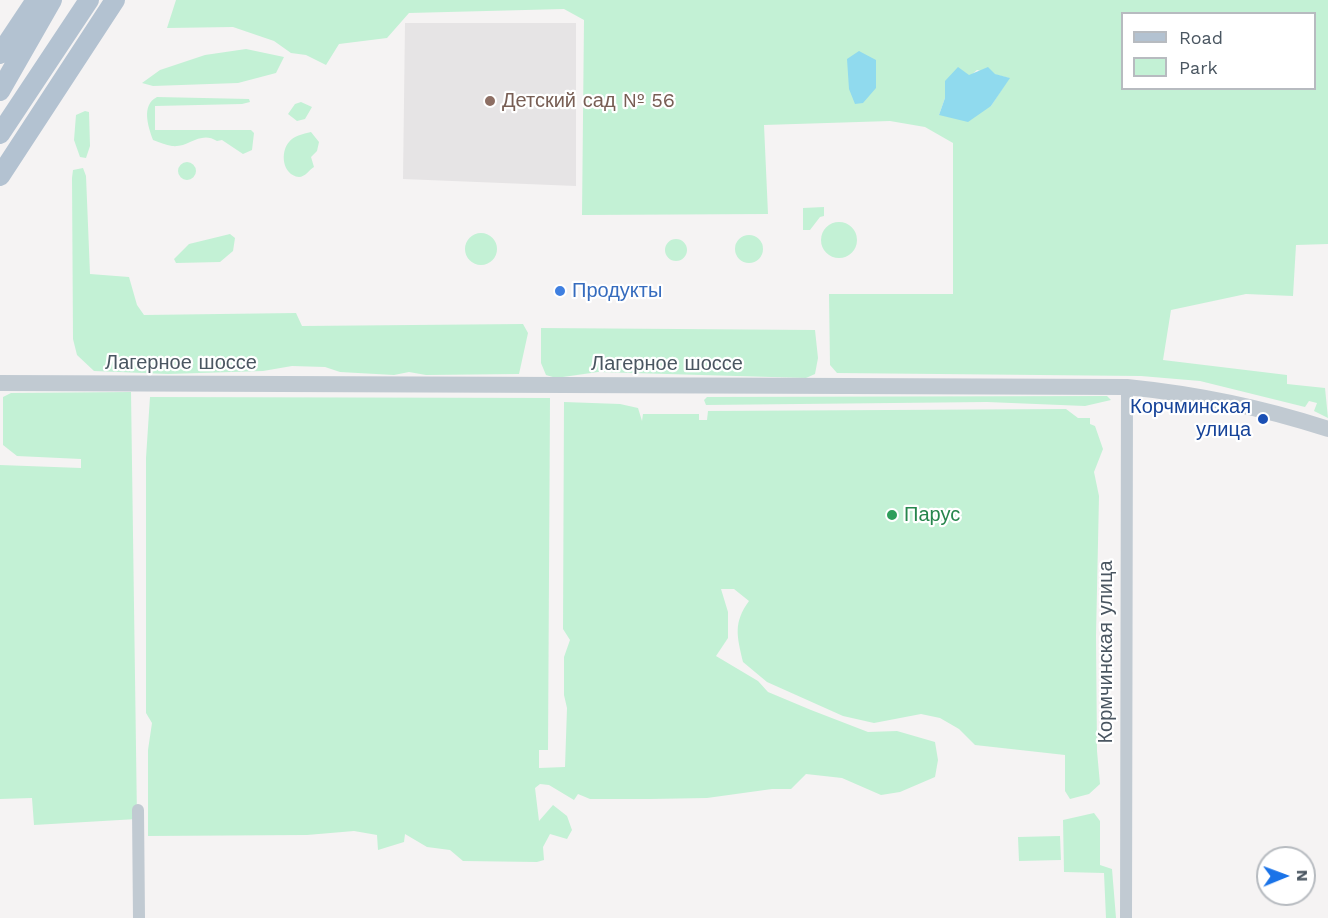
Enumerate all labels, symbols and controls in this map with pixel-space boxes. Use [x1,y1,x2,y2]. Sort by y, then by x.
legend [1121,12,1316,90]
text: Road [1179,27,1223,48]
text: Park [1179,57,1218,78]
place label: Детский сад № 56 [502,89,675,113]
marker: Детский сад № 56 [483,94,497,108]
place label: Продукты [572,279,662,303]
marker: Продукты [553,284,567,298]
street label: Лагерное шоссе [105,351,257,375]
street label: Лагерное шоссе [591,352,743,376]
place label: Корчминская улица [1130,395,1251,442]
marker: Корчминская улица [1256,412,1270,426]
place label: Парус [904,503,960,527]
marker: Парус [885,508,899,522]
street label: Кормчинская улица [1094,560,1118,744]
north arrow [1256,846,1316,906]
text: N [1293,870,1312,882]

